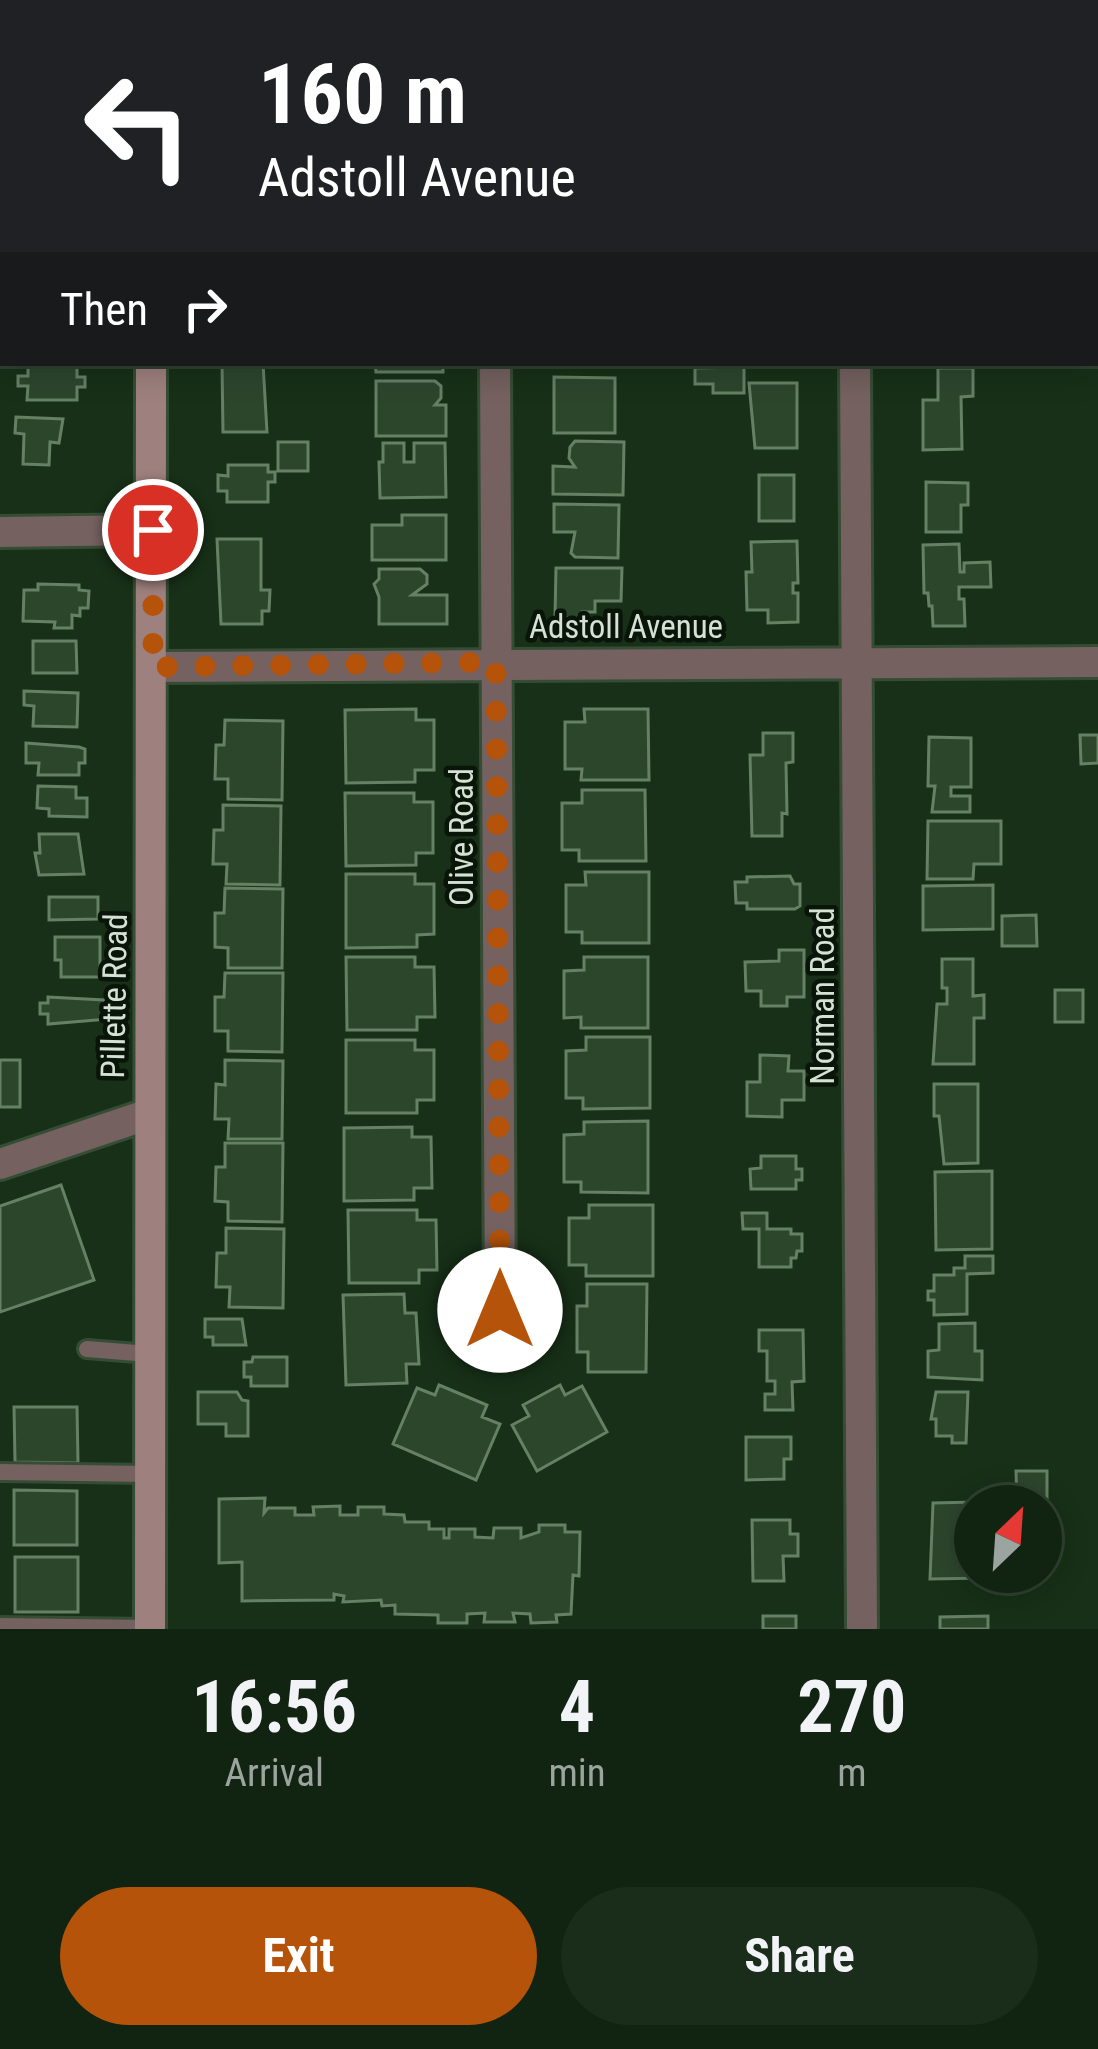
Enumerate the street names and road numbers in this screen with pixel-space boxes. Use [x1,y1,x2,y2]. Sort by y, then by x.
street label: Adstoll Avenue [529,607,723,646]
street label: Olive Road [442,768,481,906]
street label: Norman Road [803,907,842,1085]
street label: Pillette Road [93,913,135,1079]

